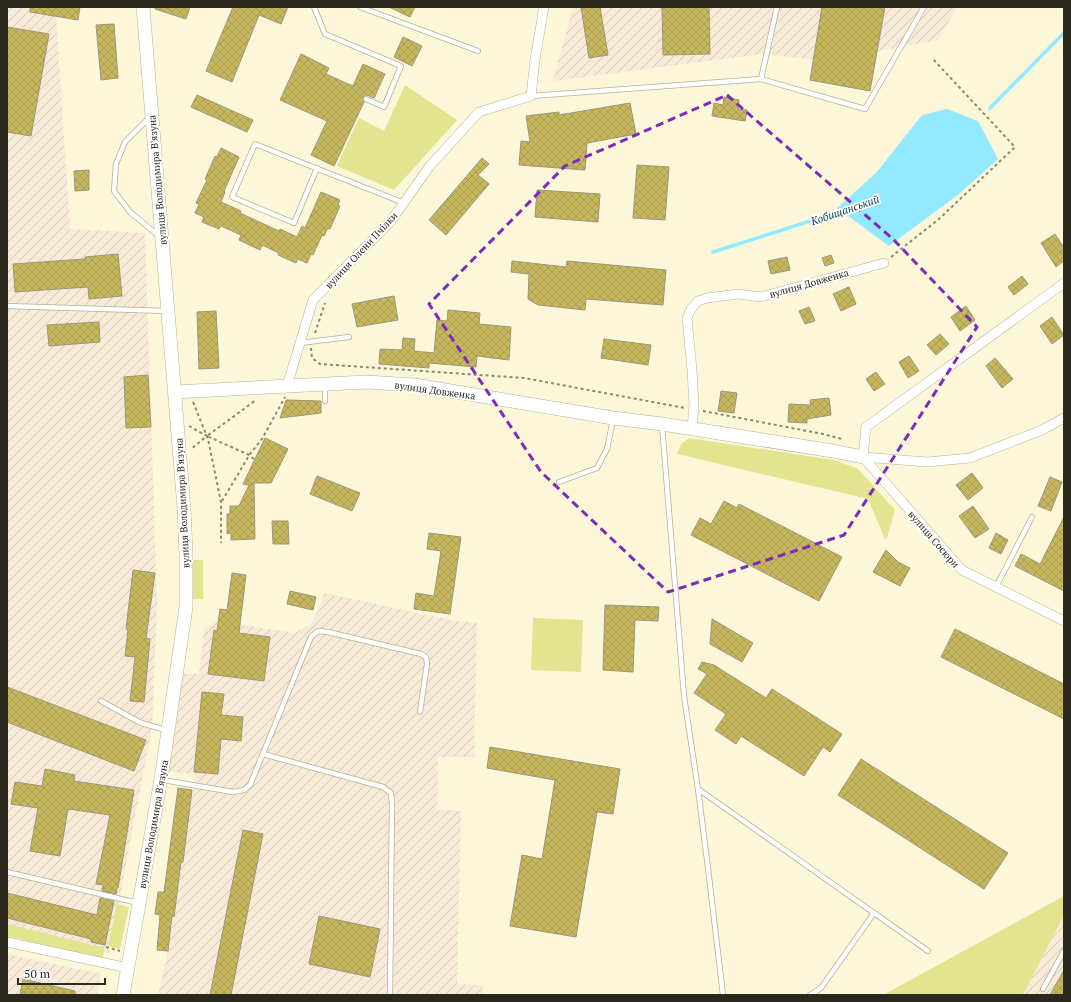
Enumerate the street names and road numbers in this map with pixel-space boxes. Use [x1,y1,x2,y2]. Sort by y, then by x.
street label: вулиця Володимира В'язуна [145,114,170,246]
street label: вулиця Олени Пчілки [322,209,400,291]
street label: вулиця Довженка [768,266,850,301]
street label: вулиця Довженка [394,378,476,403]
street label: вулиця Володимира В'язуна [173,437,192,568]
street label: вулиця Сосюри [905,508,962,571]
street label: вулиця Володимира В'язуна [136,759,171,889]

